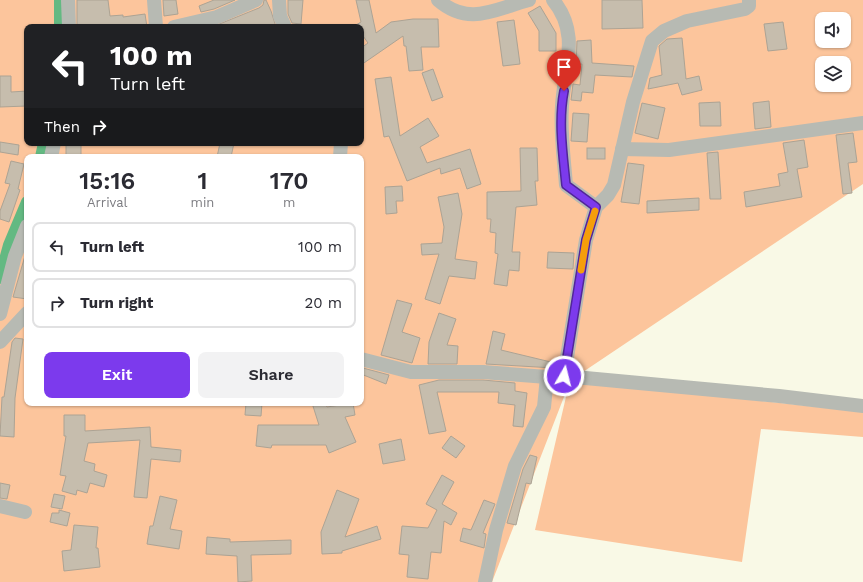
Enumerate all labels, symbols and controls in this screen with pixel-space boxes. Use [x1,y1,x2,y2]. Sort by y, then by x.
map controls [815,12,851,92]
button: sound [815,12,851,48]
text: 100 m [110,39,193,72]
icon: left [44,40,96,92]
pin [547,50,581,91]
icon: arrive [553,56,575,78]
button: layers [815,56,851,92]
text: Turn left [110,73,185,94]
icon: right [88,116,110,138]
text: Then [44,118,80,136]
text: 15:16 [79,167,135,195]
text: 1 [197,167,207,195]
text: 170 [270,167,309,195]
text: Arrival [87,195,128,210]
text: min [191,195,214,210]
text: m [283,195,295,210]
icon: left [46,236,68,258]
text: Turn left [80,238,144,256]
text: 100 m [298,238,342,256]
icon: right [46,292,68,314]
text: Turn right [80,294,153,312]
text: 20 m [305,294,342,312]
button: Exit [44,352,190,398]
button: Share [198,352,344,398]
position arrow [543,355,585,397]

